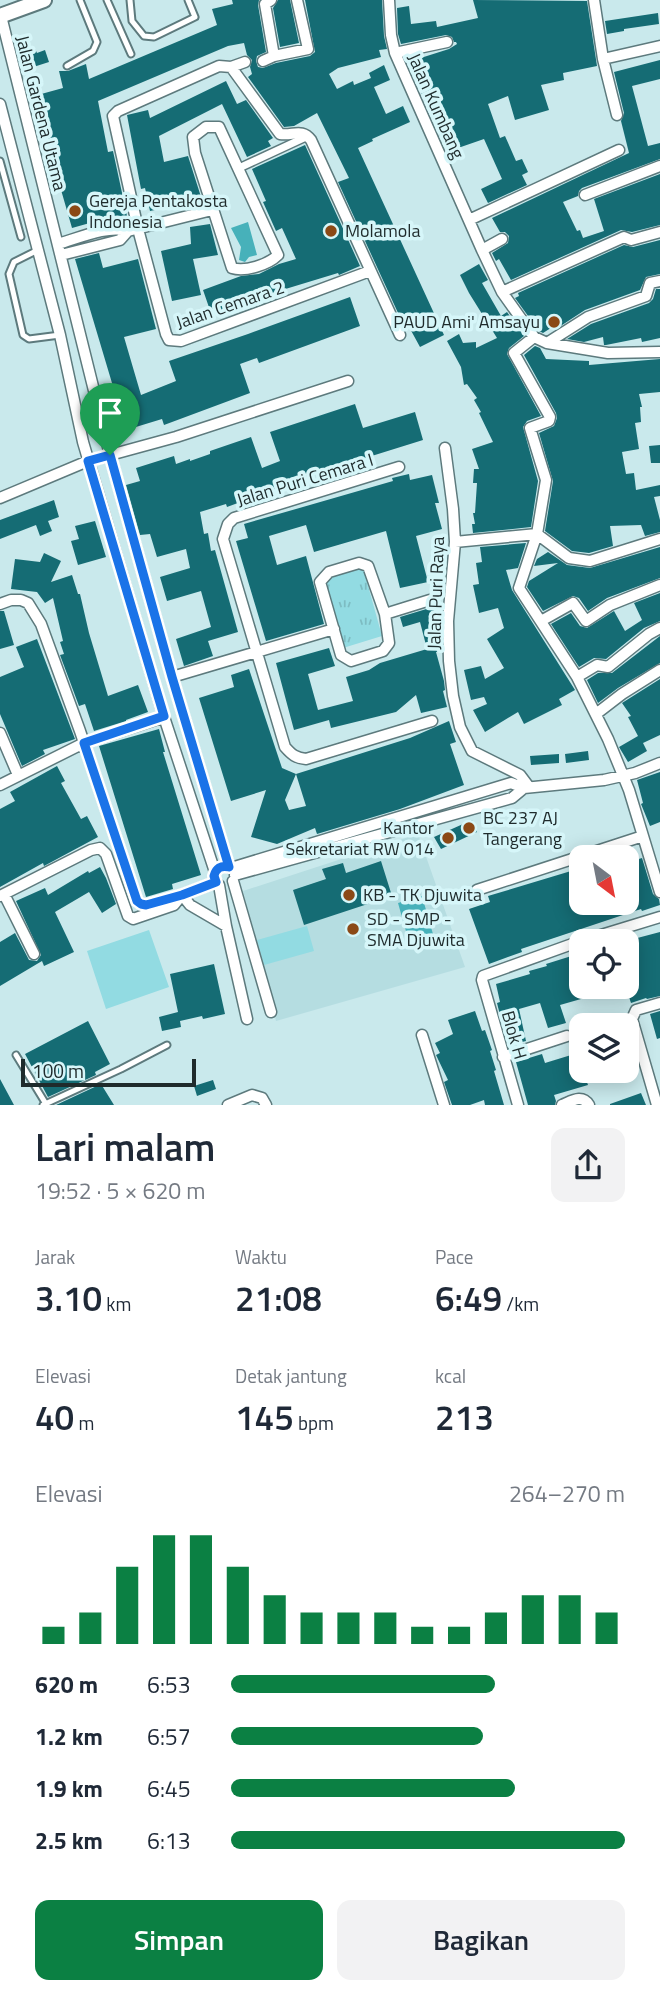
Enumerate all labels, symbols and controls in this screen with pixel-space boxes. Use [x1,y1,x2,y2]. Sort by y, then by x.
street label: Jalan Gardena Utama [9,32,74,193]
street label: Jalan Kumbang [401,49,472,163]
place label: Gereja Pentakosta Indonesia [89,187,227,235]
marker: Gereja Pentakosta Indonesia [67,203,83,219]
place label: Molamola [345,217,420,244]
marker: Molamola [323,223,339,239]
street label: Jalan Cemara 2 [172,273,288,336]
place label: PAUD Ami' Amsayu [393,308,540,335]
marker: PAUD Ami' Amsayu [546,314,562,330]
pin [80,383,140,455]
icon: arrive [91,394,129,432]
street label: Jalan Puri Cemara I [233,446,377,513]
street label: Jalan Puri Raya [420,536,451,650]
place label: BC 237 AJ Tangerang [483,804,562,852]
place label: Kantor Sekretariat RW 014 [285,814,434,862]
marker: BC 237 AJ Tangerang [461,820,477,836]
marker: Kantor Sekretariat RW 014 [440,830,456,846]
north arrow [569,845,639,915]
map controls [569,845,639,1083]
place label: KB - TK Djuwita [363,881,482,908]
marker: KB - TK Djuwita [341,887,357,903]
place label: SD - SMP - SMA Djuwita [367,905,465,953]
marker: SD - SMP - SMA Djuwita [345,921,361,937]
button: locate [569,929,639,999]
street label: Blok H [495,1007,534,1062]
button: layers [569,1013,639,1083]
scale bar [21,1056,196,1088]
text: 100 m [32,1056,84,1085]
text: Lari malam [35,1118,215,1176]
button: share [551,1128,625,1202]
text: 19:52 · 5 × 620 m [35,1173,205,1208]
text: Jarak [35,1242,75,1271]
text: Waktu [235,1242,287,1271]
text: Pace [435,1242,473,1271]
text: 3.10 [35,1271,102,1325]
text: 21:08 [235,1271,322,1325]
text: 6:49 [435,1271,502,1325]
text: km [102,1289,131,1318]
text: /km [502,1289,539,1318]
text: Elevasi [35,1361,91,1390]
text: Detak jantung [235,1361,347,1390]
text: kcal [435,1361,466,1390]
text: 40 [35,1390,74,1444]
text: 145 [235,1390,294,1444]
text: 213 [435,1390,494,1444]
text: m [74,1408,94,1437]
text: bpm [294,1408,334,1437]
text: Elevasi [35,1476,103,1511]
text: 264–270 m [509,1476,625,1511]
text: 620 m [35,1667,98,1702]
text: 6:53 [147,1667,191,1702]
text: 1.2 km [35,1719,103,1754]
text: 6:57 [147,1719,191,1754]
text: 1.9 km [35,1771,103,1806]
text: 6:45 [147,1771,191,1806]
text: 2.5 km [35,1823,103,1858]
text: 6:13 [147,1823,191,1858]
button: Simpan [35,1900,323,1980]
button: Bagikan [337,1900,625,1980]

